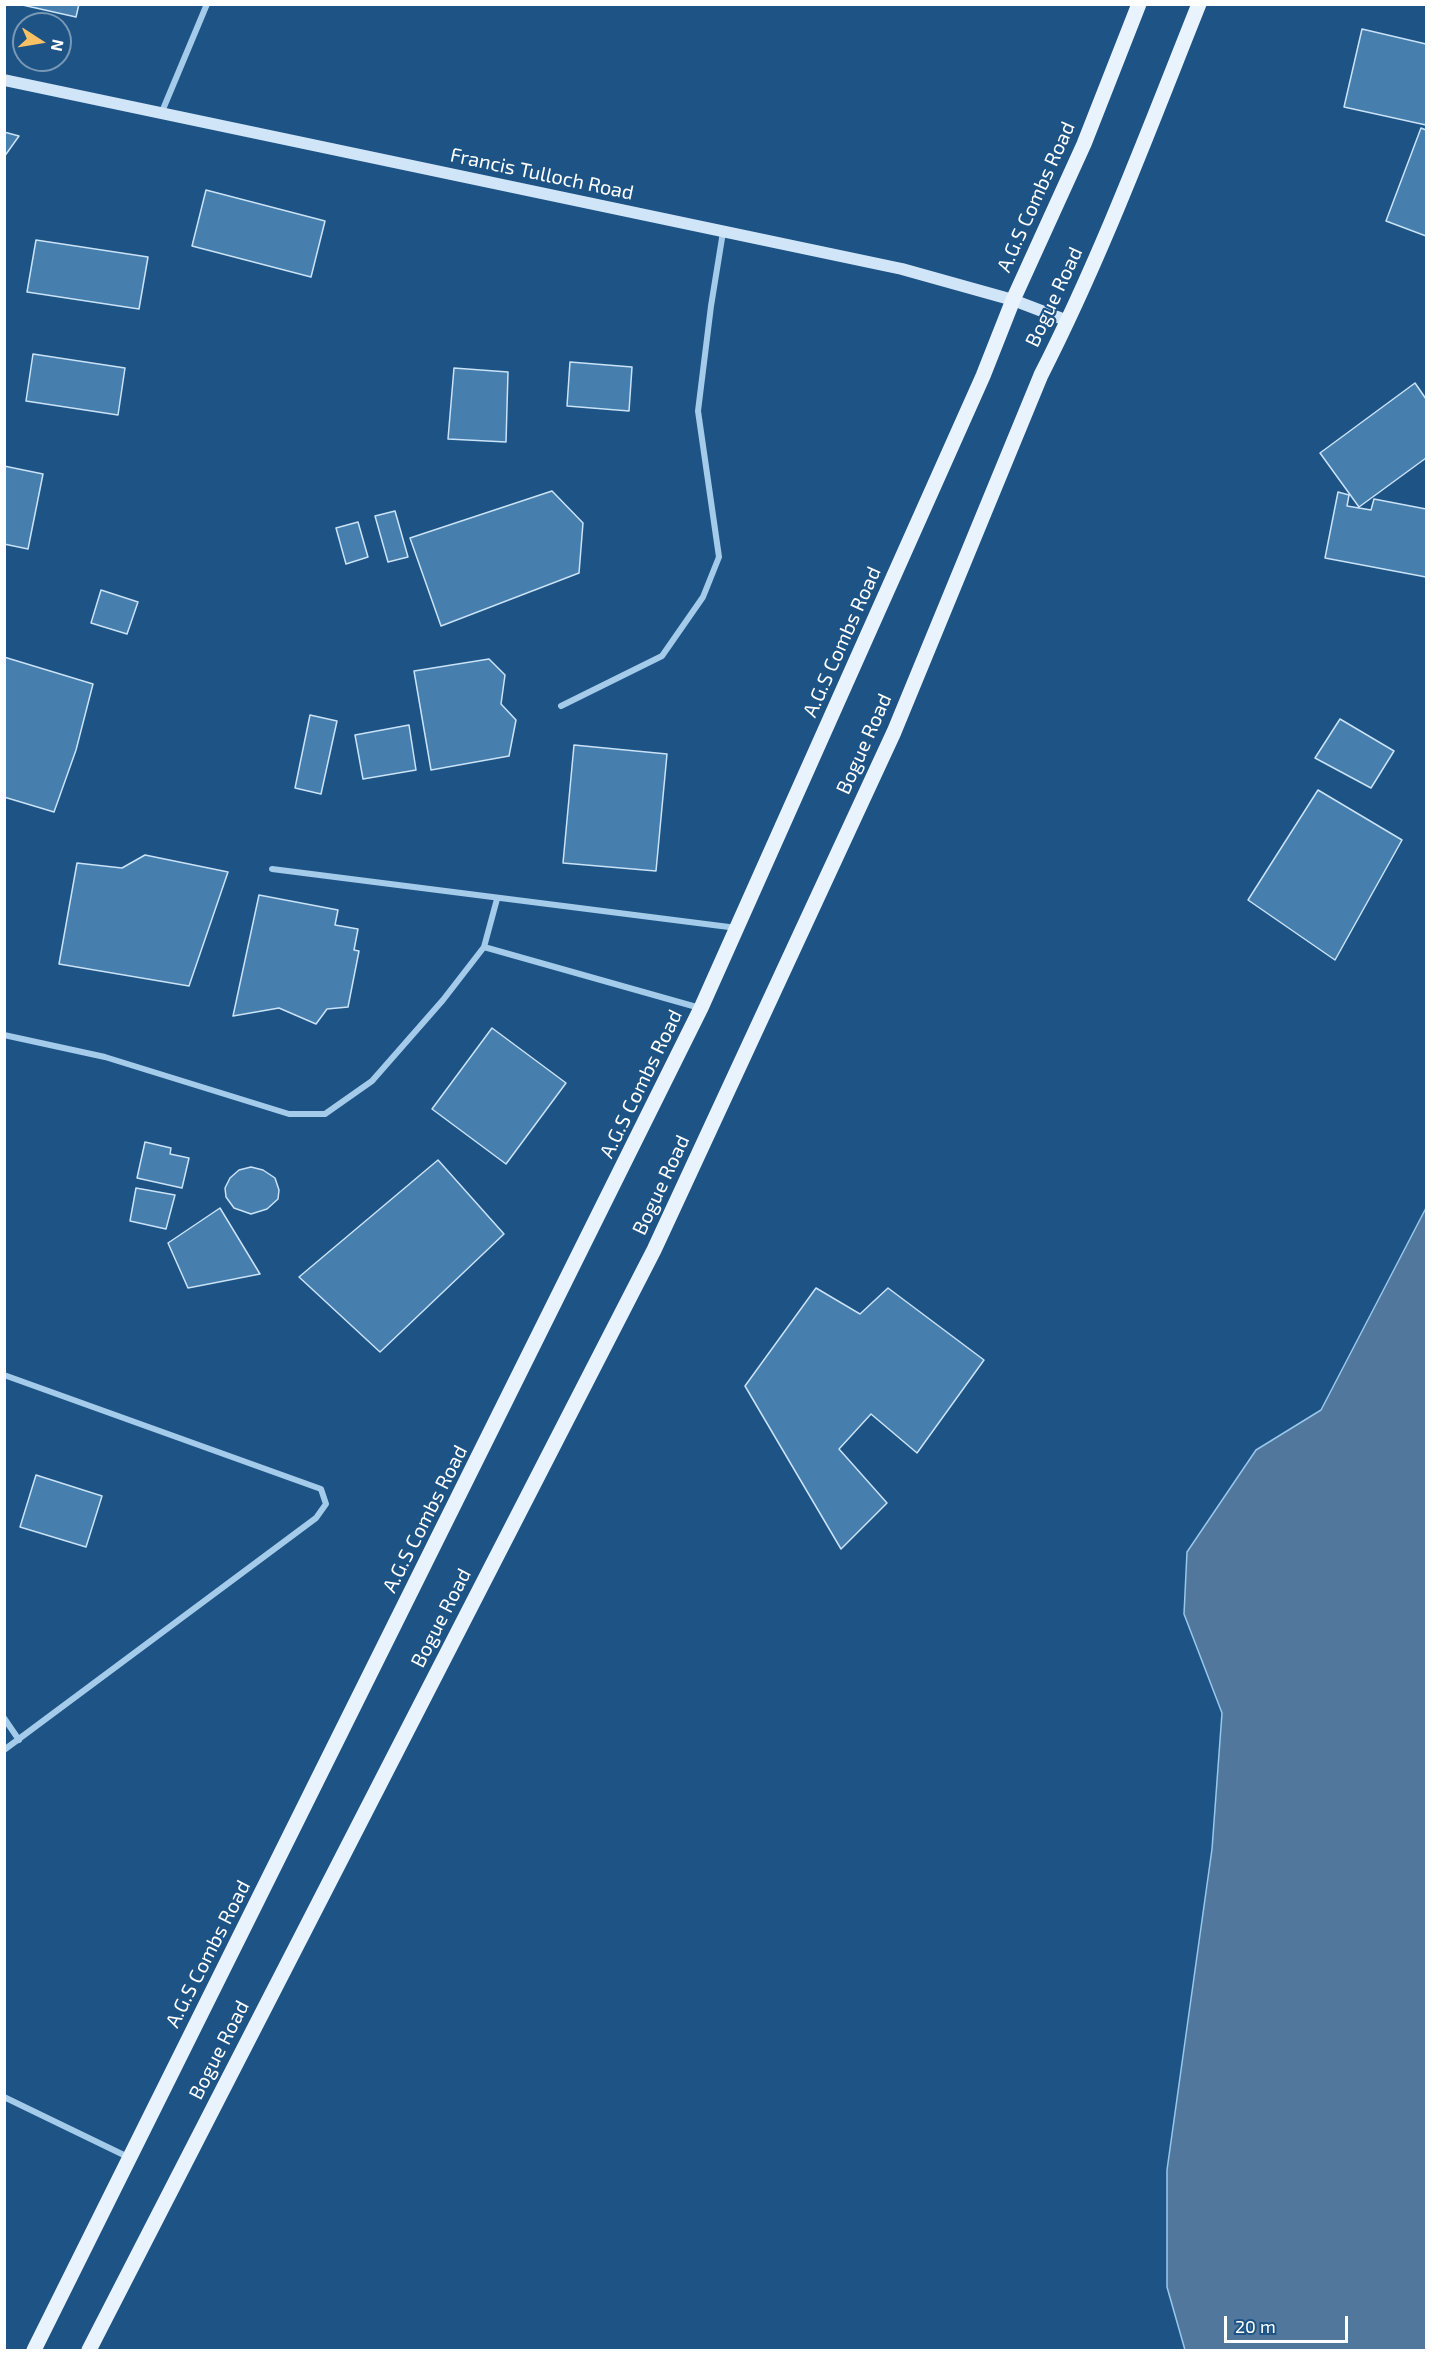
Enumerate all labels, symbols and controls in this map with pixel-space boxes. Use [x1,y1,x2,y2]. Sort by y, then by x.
north arrow [12,12,72,72]
text: N [48,38,69,53]
street label: A.G.S Combs Road [992,118,1080,276]
street label: Francis Tulloch Road [448,143,636,205]
street label: Bogue Road [1020,243,1088,351]
street label: A.G.S Combs Road [798,563,886,721]
street label: Bogue Road [831,690,897,798]
street label: A.G.S Combs Road [595,1006,687,1162]
street label: Bogue Road [627,1131,695,1239]
street label: A.G.S Combs Road [378,1441,472,1597]
street label: Bogue Road [406,1565,476,1671]
street label: A.G.S Combs Road [161,1876,255,2032]
street label: Bogue Road [184,1997,254,2103]
scale bar [1227,2304,1352,2342]
text: 20 m [1235,2315,1276,2337]

